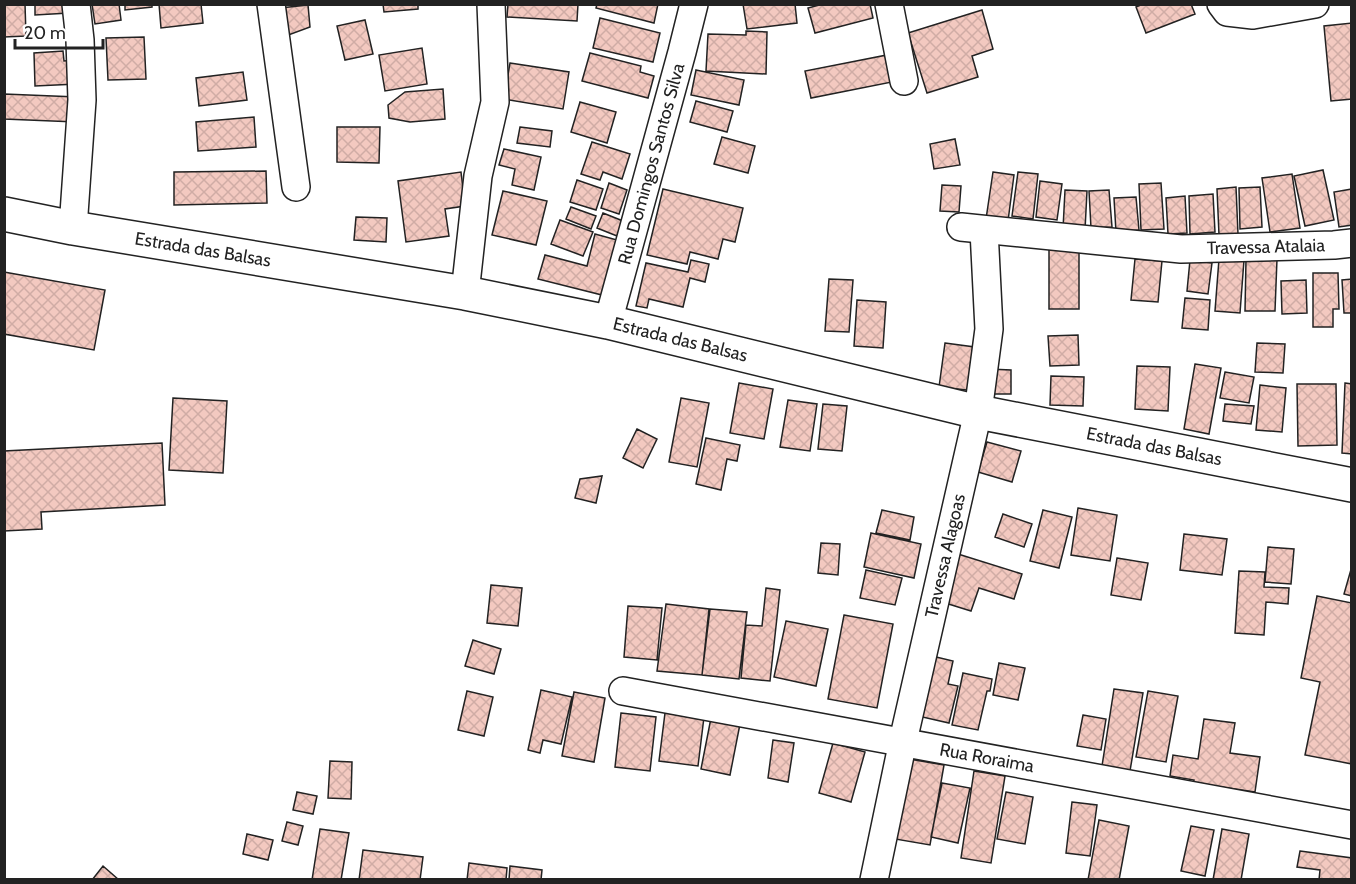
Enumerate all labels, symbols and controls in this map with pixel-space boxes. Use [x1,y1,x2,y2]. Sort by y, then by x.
scale bar [15,12,104,50]
text: 20 m [24,22,66,44]
street label: Rua Domingos Santos Silva [613,60,690,267]
street label: Estrada das Balsas [133,227,273,272]
street label: Travessa Atalaia [1207,234,1326,259]
street label: Estrada das Balsas [611,313,750,367]
street label: Estrada das Balsas [1085,422,1224,470]
street label: Travessa Alagoas [920,492,970,620]
street label: Rua Roraima [938,738,1036,777]

